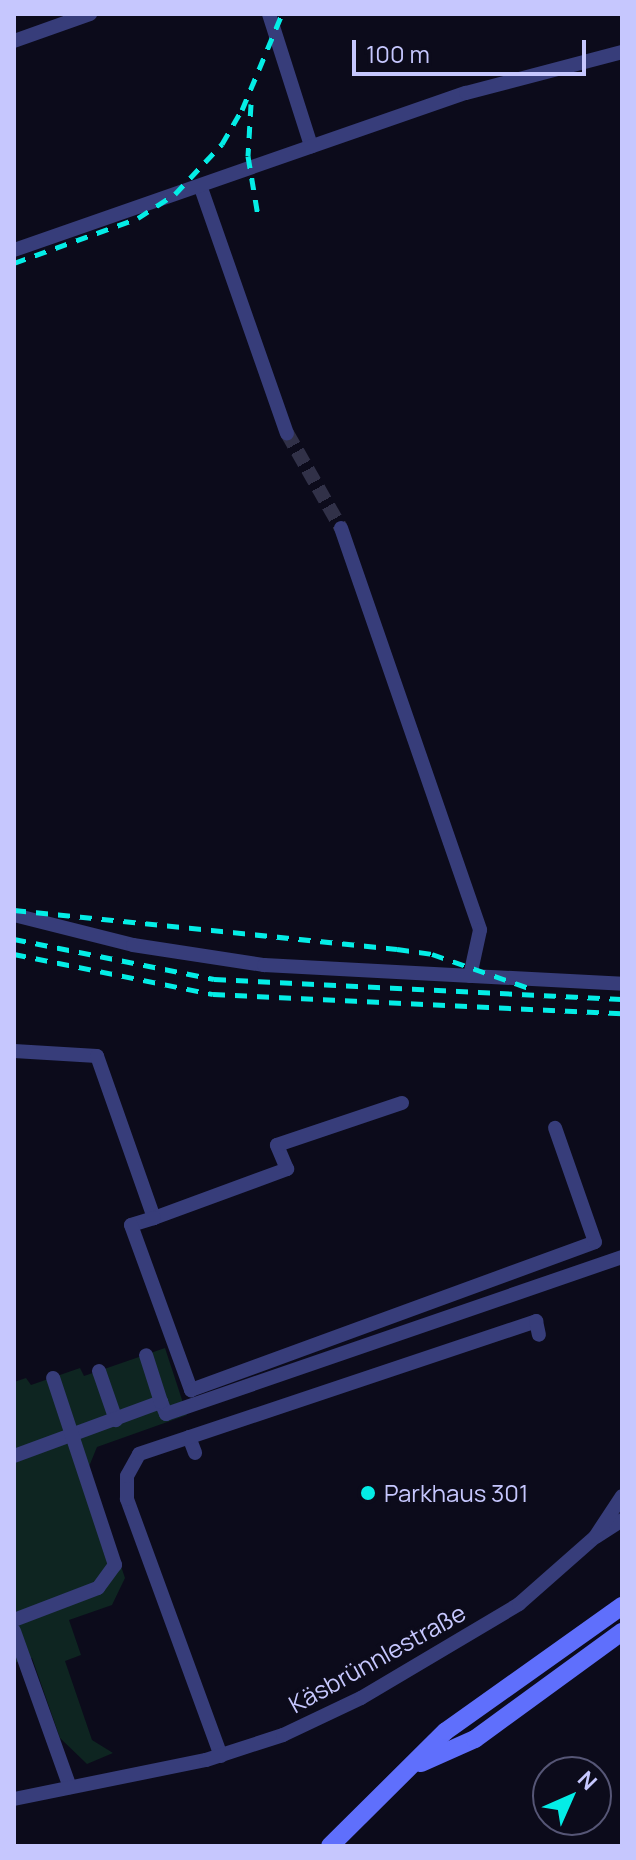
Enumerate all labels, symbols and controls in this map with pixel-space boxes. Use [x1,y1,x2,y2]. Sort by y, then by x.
scale bar [356,24,590,74]
text: 100 m [366,37,430,70]
place label: Parkhaus 301 [384,1479,528,1507]
marker: Parkhaus 301 [359,1484,377,1502]
street label: Käsbrünnlestraße [284,1598,470,1718]
north arrow [532,1756,612,1836]
text: N [571,1764,604,1797]

